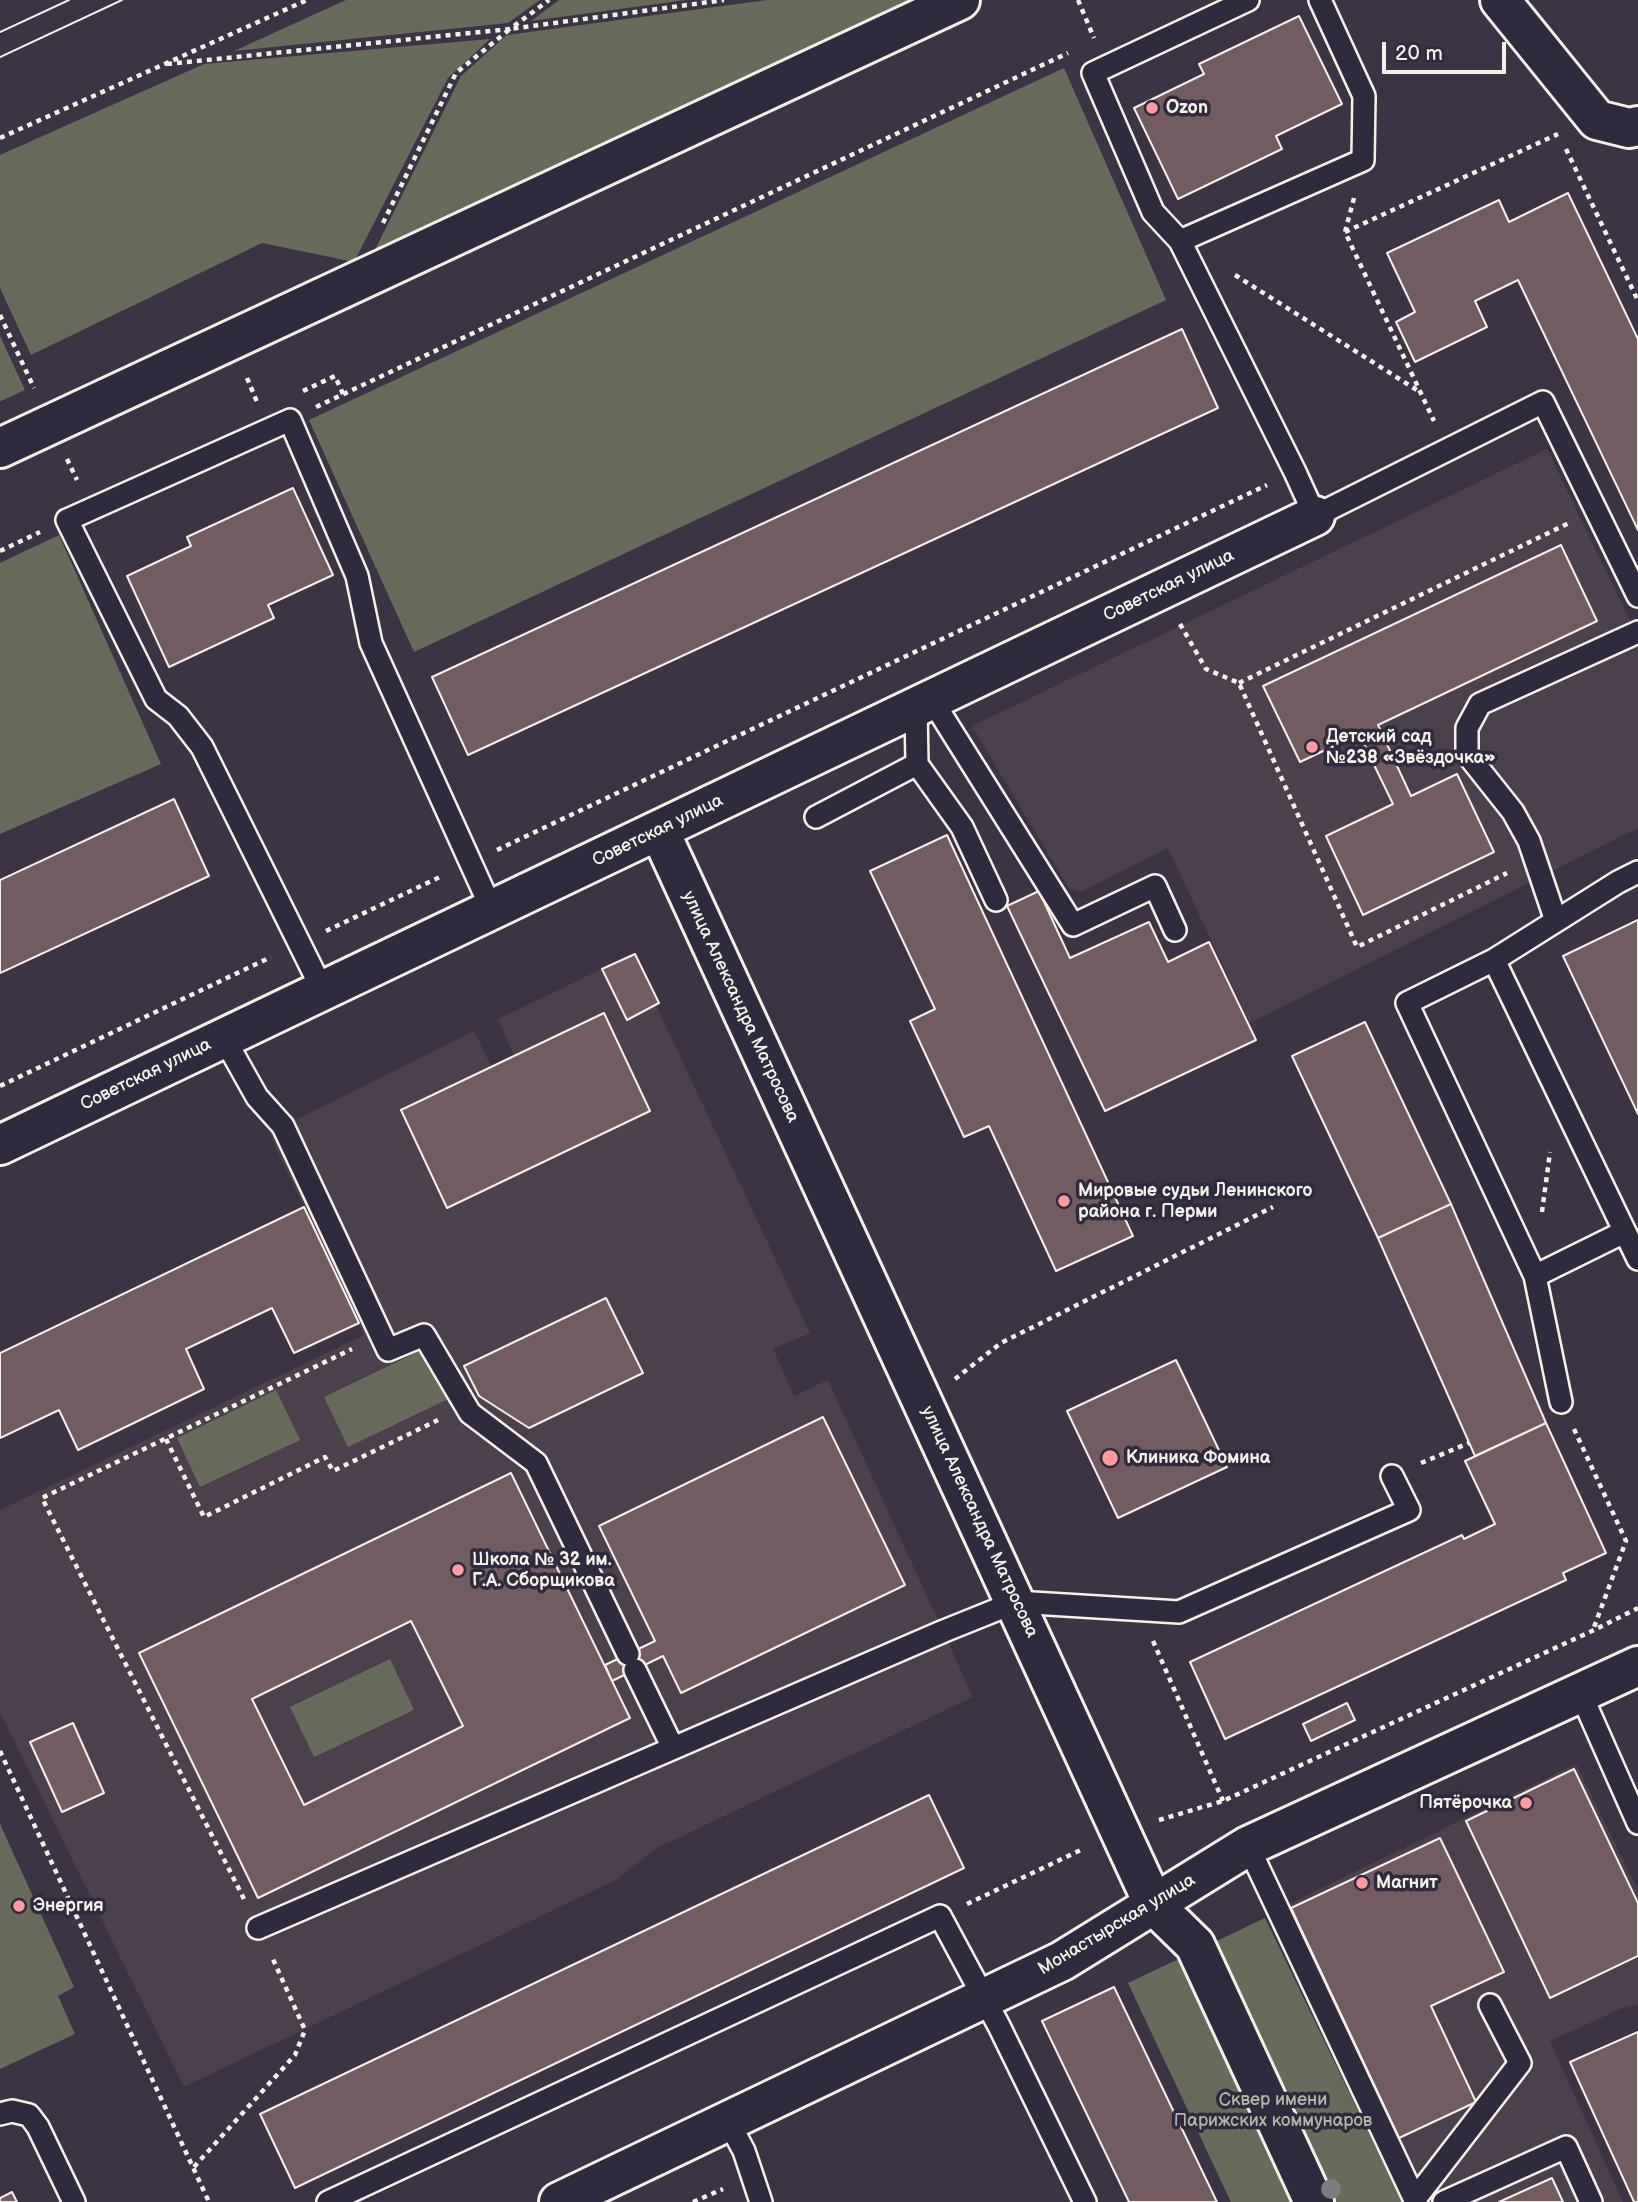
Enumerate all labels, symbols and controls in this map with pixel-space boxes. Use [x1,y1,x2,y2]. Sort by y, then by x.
scale bar [1386,28,1510,72]
text: 20 m [1395,41,1443,66]
place label: Ozon [1166,97,1208,119]
marker: Ozon [1144,100,1160,116]
street label: Советская улица [1100,545,1238,627]
place label: Детский сад №238 «Звёздочка» [1326,726,1496,768]
marker: Детский сад №238 «Звёздочка» [1304,739,1320,755]
street label: Советская улица [589,790,727,872]
street label: улица Александра Матросова [677,888,803,1126]
street label: Советская улица [77,1034,215,1116]
place label: Мировые судьи Ленинского района г. Перми [1078,1180,1312,1222]
marker: Мировые судьи Ленинского района г. Перми [1056,1193,1072,1209]
street label: улица Александра Матросова [916,1403,1042,1641]
place label: Клиника Фомина [1126,1447,1270,1469]
marker: Клиника Фомина [1100,1448,1120,1468]
place label: Школа № 32 им. Г.А. Сборщикова [472,1549,615,1592]
marker: Школа № 32 им. Г.А. Сборщикова [450,1562,466,1578]
place label: Пятёрочка [1419,1792,1512,1814]
marker: Пятёрочка [1518,1795,1534,1811]
street label: Монастырская улица [1035,1870,1199,1980]
place label: Магнит [1376,1872,1438,1894]
marker: Магнит [1354,1875,1370,1891]
place label: Энергия [33,1895,104,1917]
marker: Энергия [11,1898,27,1914]
park label: Сквер имени Парижских коммунаров [1174,2089,1372,2132]

